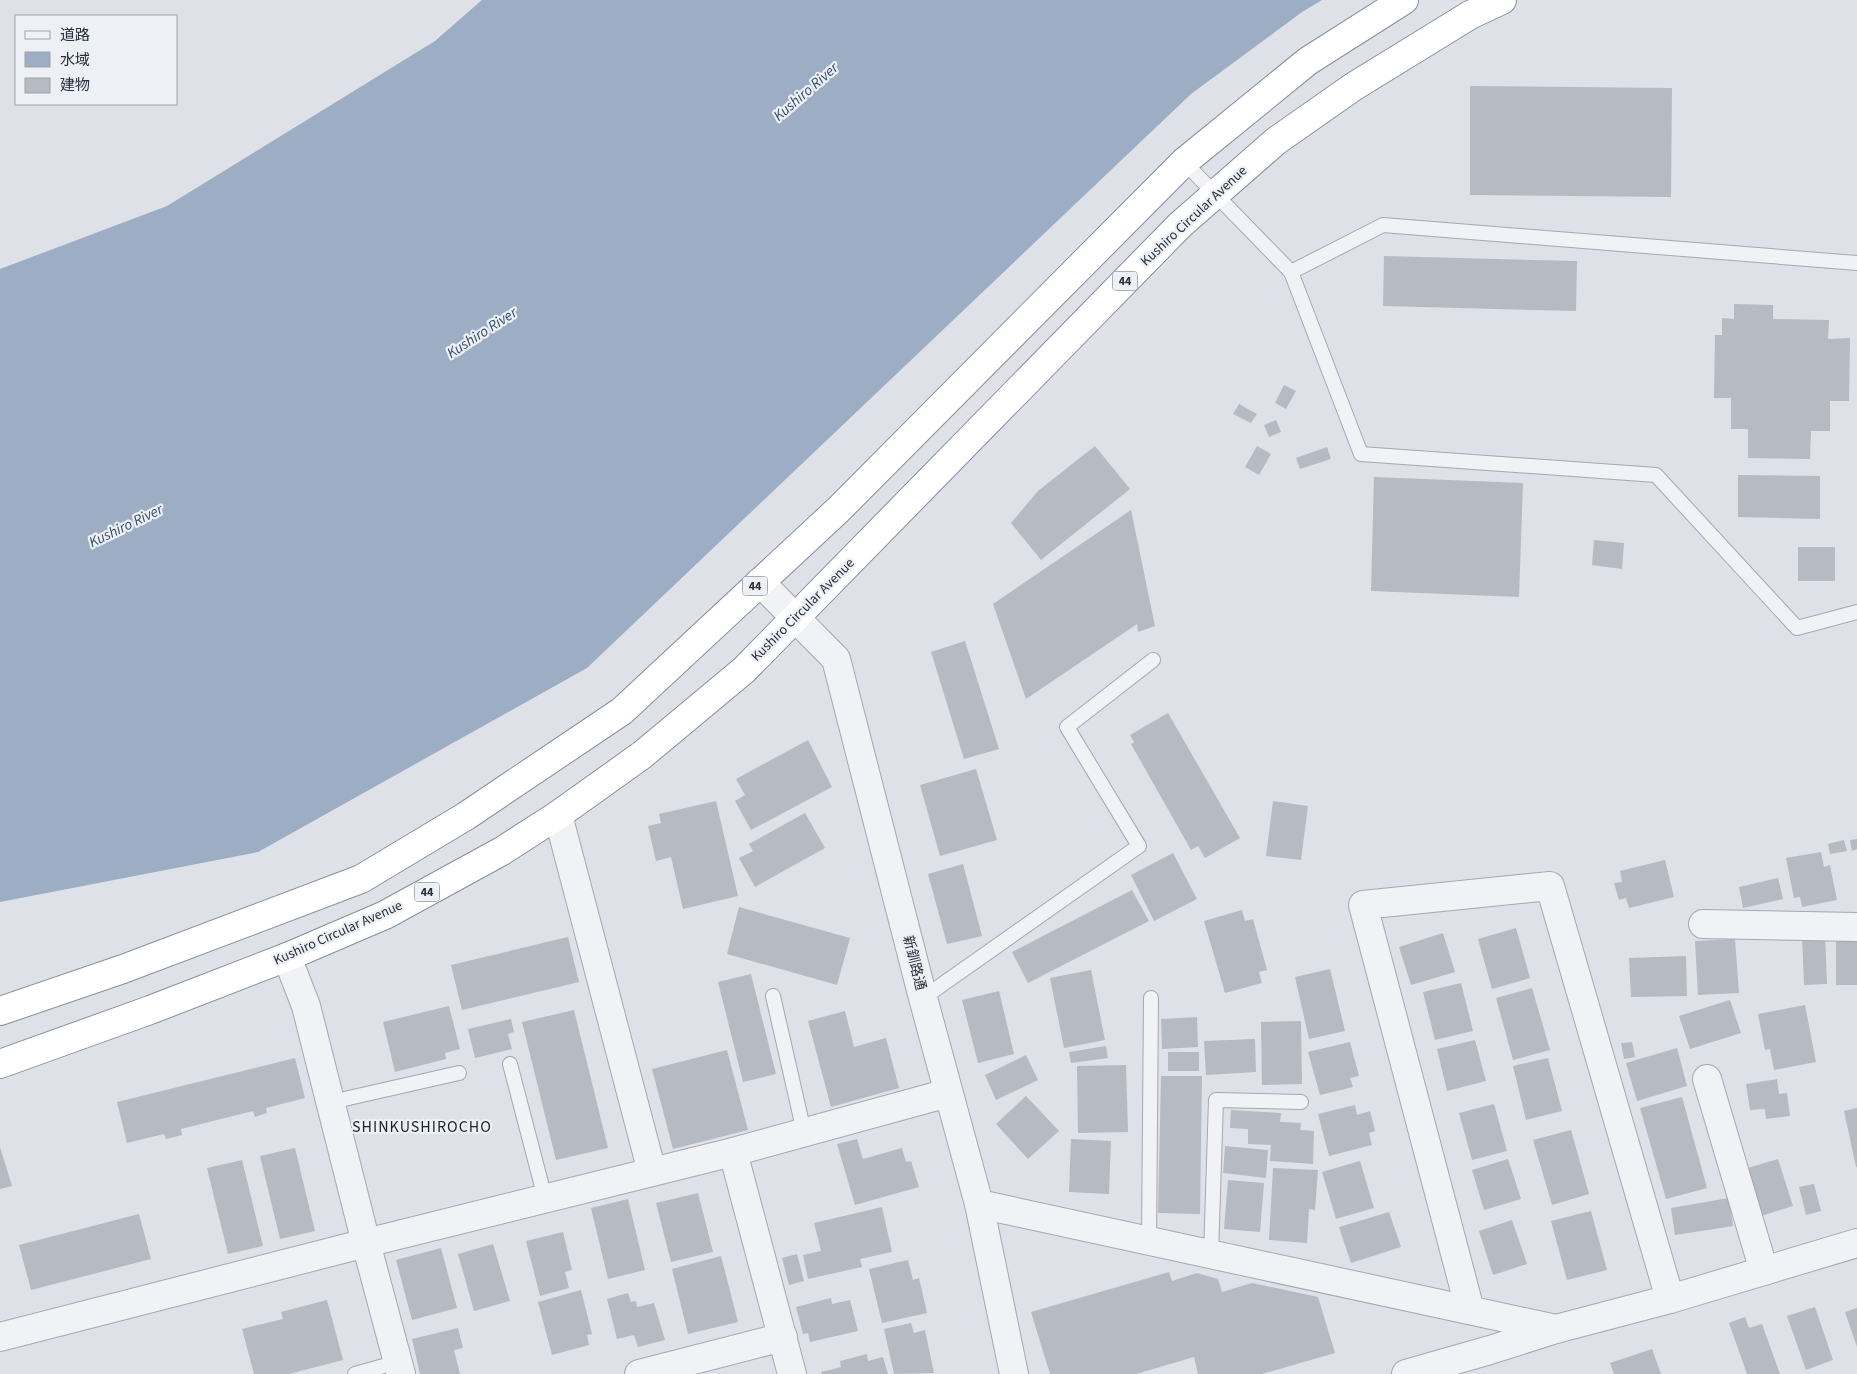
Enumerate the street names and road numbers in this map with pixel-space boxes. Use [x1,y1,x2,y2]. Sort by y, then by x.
street label: Kushiro Circular Avenue [1136,161,1252,271]
road number: 44 [1112,272,1138,290]
street label: Kushiro Circular Avenue [747,554,859,666]
road number: 44 [742,576,768,596]
road number: 44 [414,882,440,902]
street label: Kushiro Circular Avenue [270,896,406,970]
street label: 新釧路通 [898,933,930,993]

